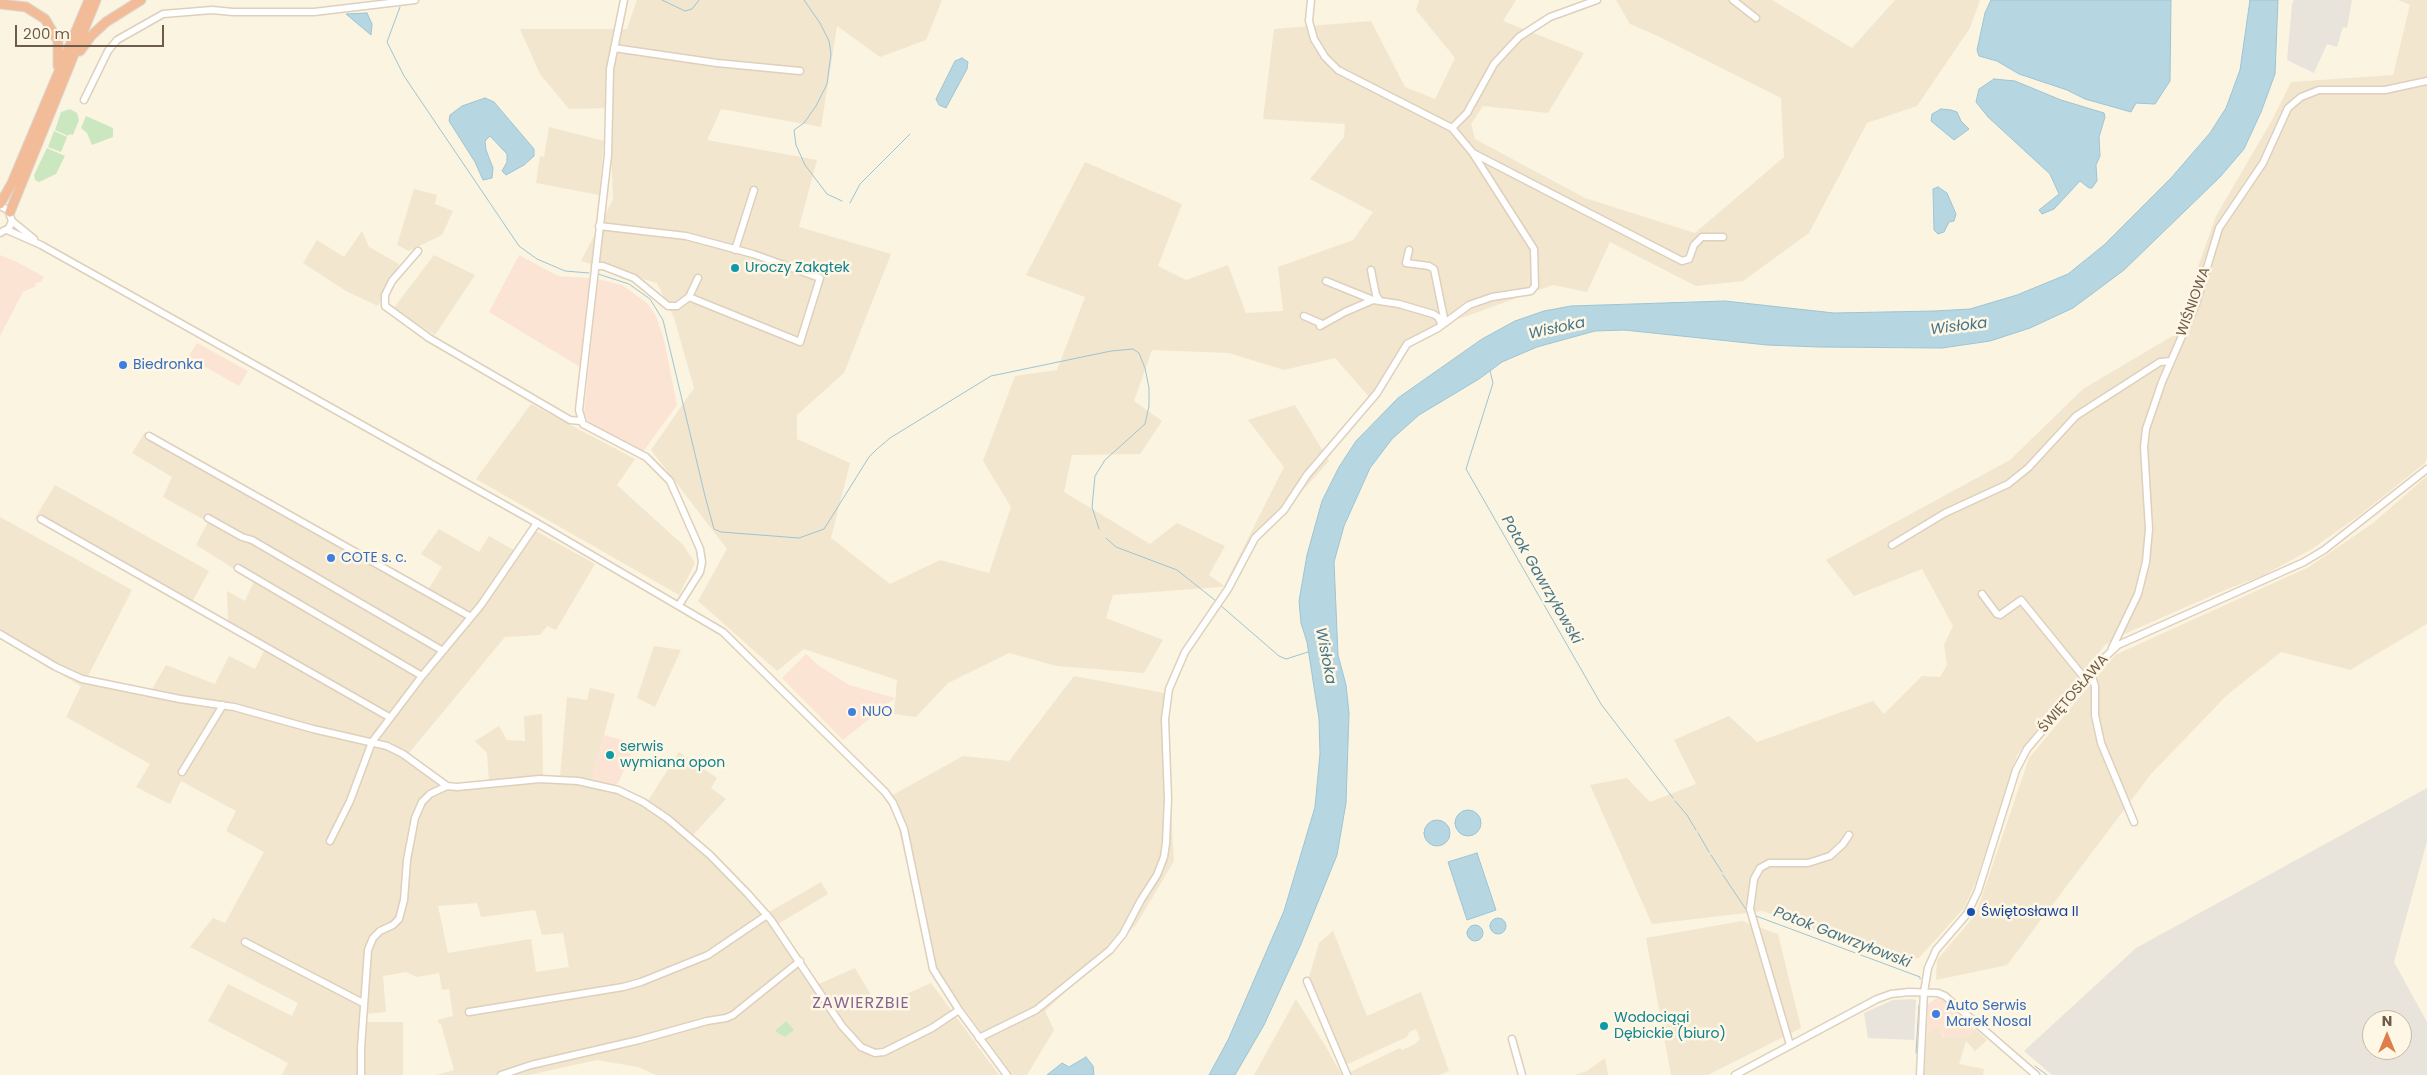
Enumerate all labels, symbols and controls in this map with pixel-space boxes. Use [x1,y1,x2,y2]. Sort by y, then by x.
scale bar [18,15,166,47]
text: 200 m [23,23,70,44]
place label: Uroczy Zakątek [745,260,850,276]
marker: Uroczy Zakątek [729,262,741,274]
street label: WIŚNIOWA [2174,265,2214,339]
water label: Wisłoka [1527,314,1587,344]
water label: Wisłoka [1929,315,1989,339]
place label: Biedronka [133,357,203,373]
marker: Biedronka [117,359,129,371]
water label: Potok Gawrzyłowski [1497,513,1585,647]
place label: COTE s. c. [341,550,407,566]
marker: COTE s. c. [325,552,337,564]
water label: Wisłoka [1311,626,1339,686]
street label: ŚWIĘTOSŁAWA [2036,652,2112,736]
place label: NUO [862,704,892,720]
marker: NUO [846,706,858,718]
place label: serwis wymiana opon [620,739,725,772]
marker: serwis wymiana opon [604,749,616,761]
water label: Potok Gawrzyłowski [1771,904,1913,972]
place label: Świętosława II [1981,904,2079,920]
marker: Świętosława II [1965,906,1977,918]
district label: ZAWIERZBIE [811,994,911,1014]
place label: Auto Serwis Marek Nosal [1946,998,2031,1030]
marker: Auto Serwis Marek Nosal [1930,1008,1942,1020]
place label: Wodociągi Dębickie (biuro) [1614,1010,1726,1042]
north arrow [2362,1010,2412,1060]
text: N [2382,1011,2392,1031]
marker: Wodociągi Dębickie (biuro) [1598,1020,1610,1032]

